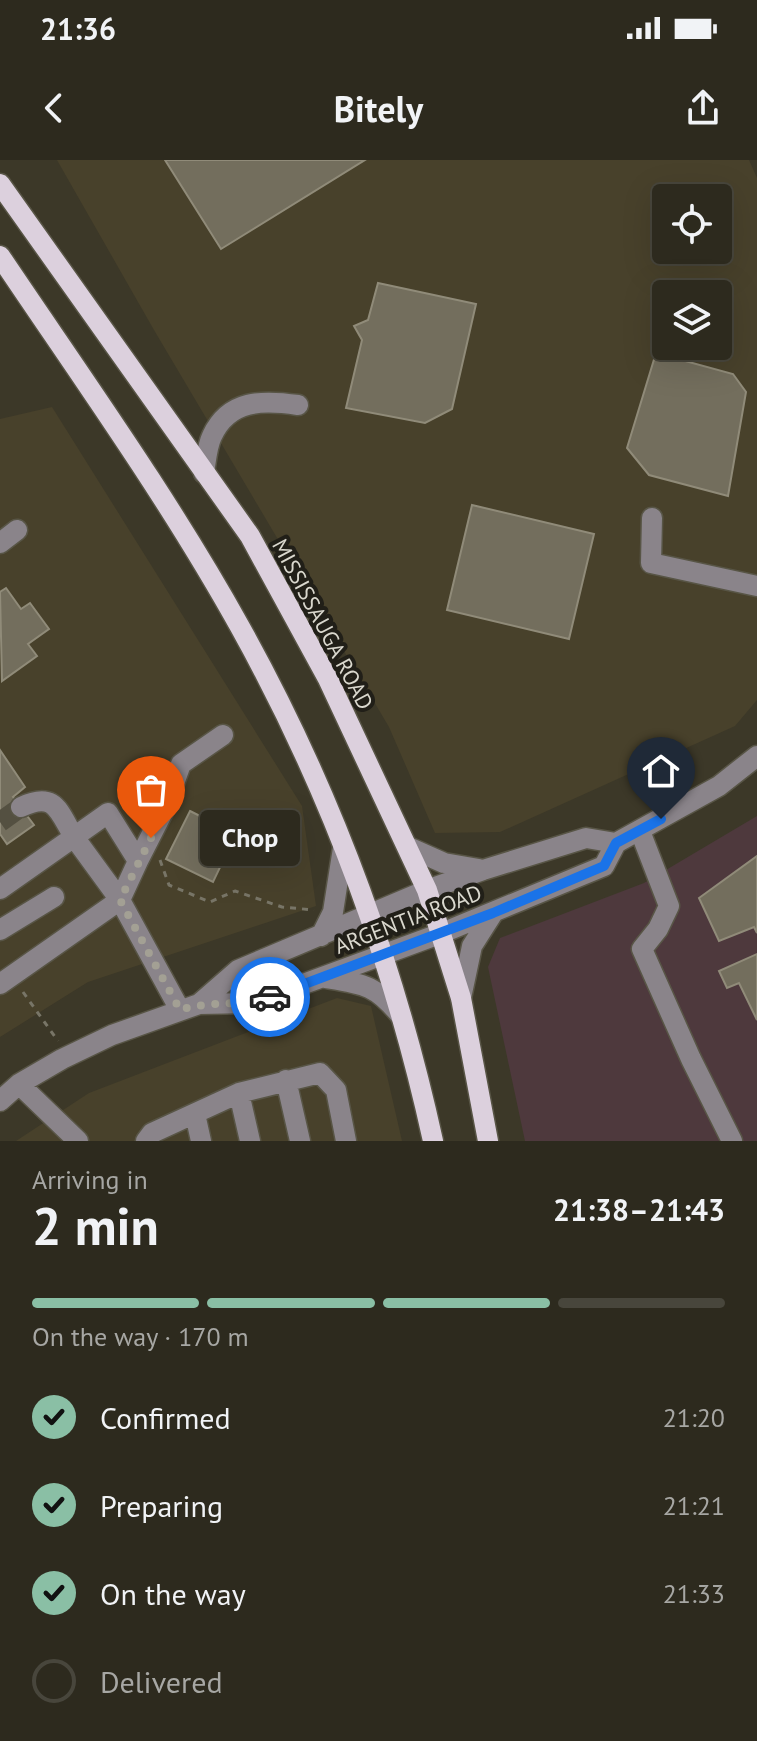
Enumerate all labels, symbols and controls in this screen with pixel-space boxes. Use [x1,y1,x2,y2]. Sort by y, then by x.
text: 21:36 [40,9,116,48]
text: Bitely [334,85,423,132]
icon: back [32,86,76,130]
icon: share [681,86,725,130]
map controls [652,184,732,360]
button: locate [652,184,732,264]
button: layers [652,280,732,360]
street label: MISSISSAUGA ROAD [266,534,380,714]
pin [627,737,695,819]
icon: home [639,749,683,793]
pin [117,756,185,838]
icon: bag [129,768,173,812]
callout: Chop [199,810,299,866]
text: Chop [222,821,278,854]
street label: ARGENTIA ROAD [330,878,486,960]
courier [230,957,310,1037]
icon: car [248,975,292,1019]
text: Arriving in [32,1163,148,1196]
text: 21:38–21:43 [553,1190,725,1229]
text: 2 min [32,1192,159,1259]
text: On the way · 170 m [32,1320,249,1353]
icon: check [32,1395,76,1439]
text: Confirmed [100,1398,231,1437]
text: 21:20 [663,1401,725,1434]
icon: check [32,1483,76,1527]
text: Preparing [100,1486,223,1525]
text: 21:21 [663,1489,725,1522]
icon: check [32,1571,76,1615]
text: On the way [100,1574,246,1613]
text: 21:33 [663,1577,725,1610]
text: Delivered [100,1662,223,1701]

